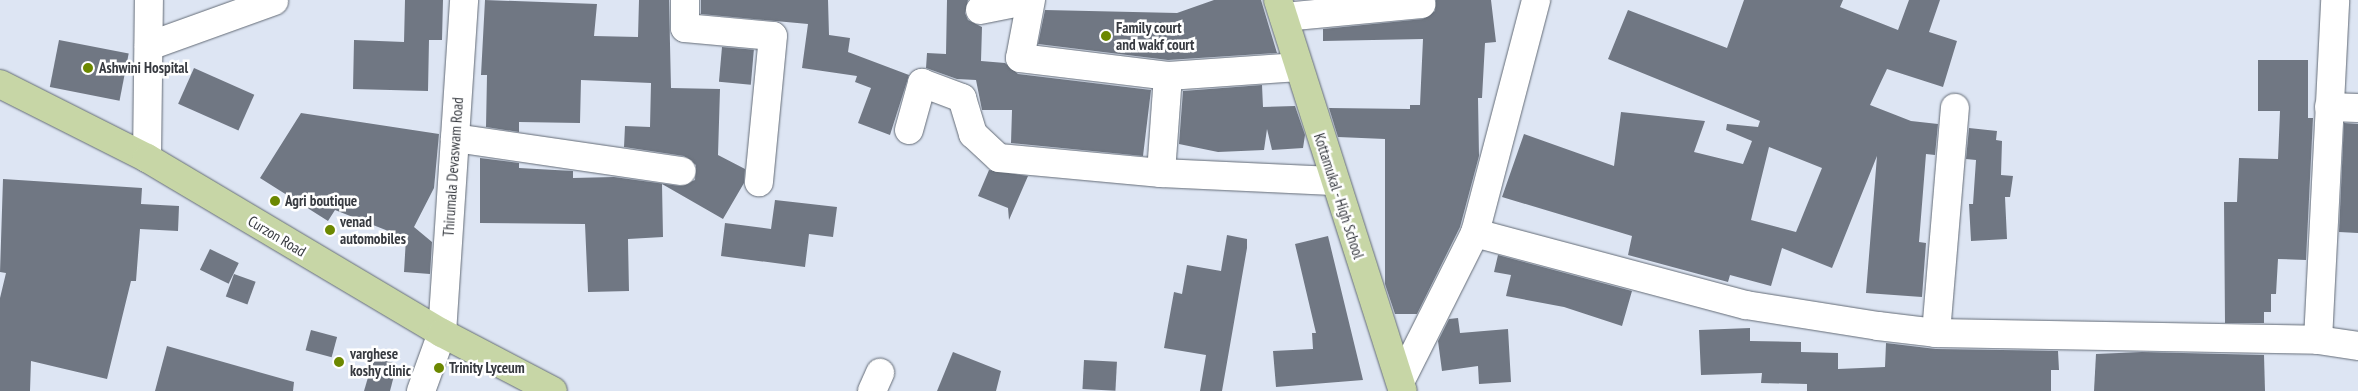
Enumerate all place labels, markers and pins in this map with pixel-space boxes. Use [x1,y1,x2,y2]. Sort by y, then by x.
place label: Family court and wakf court [1116,18,1195,53]
marker: Family court and wakf court [1100,30,1112,42]
place label: Ashwini Hospital [99,59,188,77]
marker: Ashwini Hospital [81,61,95,75]
place label: Agri boutique [285,192,357,210]
marker: Agri boutique [269,195,281,207]
place label: venad automobiles [340,212,406,247]
marker: venad automobiles [324,224,336,236]
place label: varghese koshy clinic [350,344,411,379]
marker: varghese koshy clinic [332,355,346,369]
place label: Trinity Lyceum [449,359,525,377]
marker: Trinity Lyceum [433,362,445,374]

